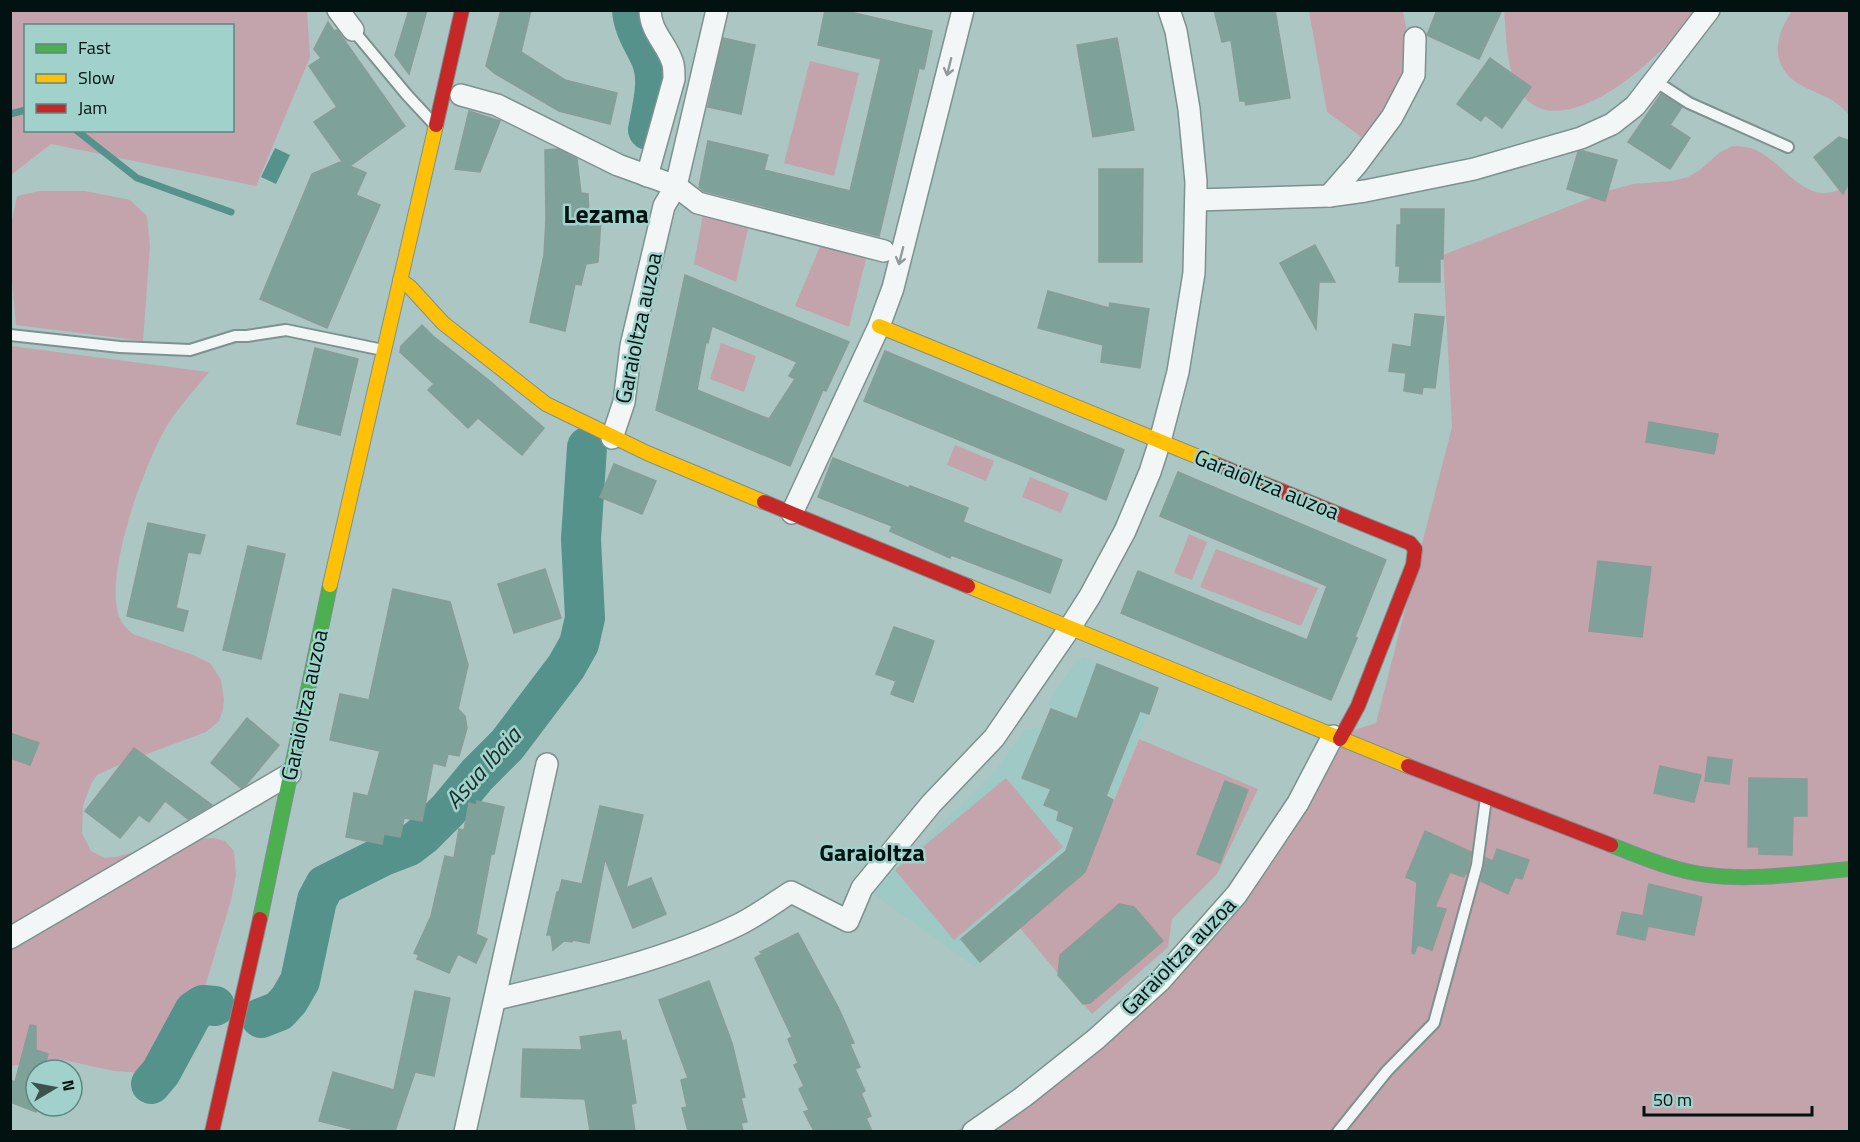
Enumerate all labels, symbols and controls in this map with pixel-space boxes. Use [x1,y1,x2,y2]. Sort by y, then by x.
legend [24,24,234,132]
text: Fast [78,34,111,61]
one-way arrow [942,57,954,76]
text: Slow [78,64,115,91]
text: Jam [78,94,107,121]
district label: Lezama [563,194,649,233]
one-way arrow [895,247,907,266]
street label: Garaioltza auzoa [605,249,671,407]
street label: Garaioltza auzoa [1189,439,1345,529]
street label: Garaioltza auzoa [271,626,337,784]
water label: Asua Ibaia [436,717,530,816]
district label: Garaioltza [819,834,925,870]
street label: Garaioltza auzoa [1112,889,1244,1023]
north arrow [24,1058,84,1118]
text: N [56,1078,82,1093]
scale bar [1644,1079,1812,1117]
text: 50 m [1653,1086,1692,1113]

